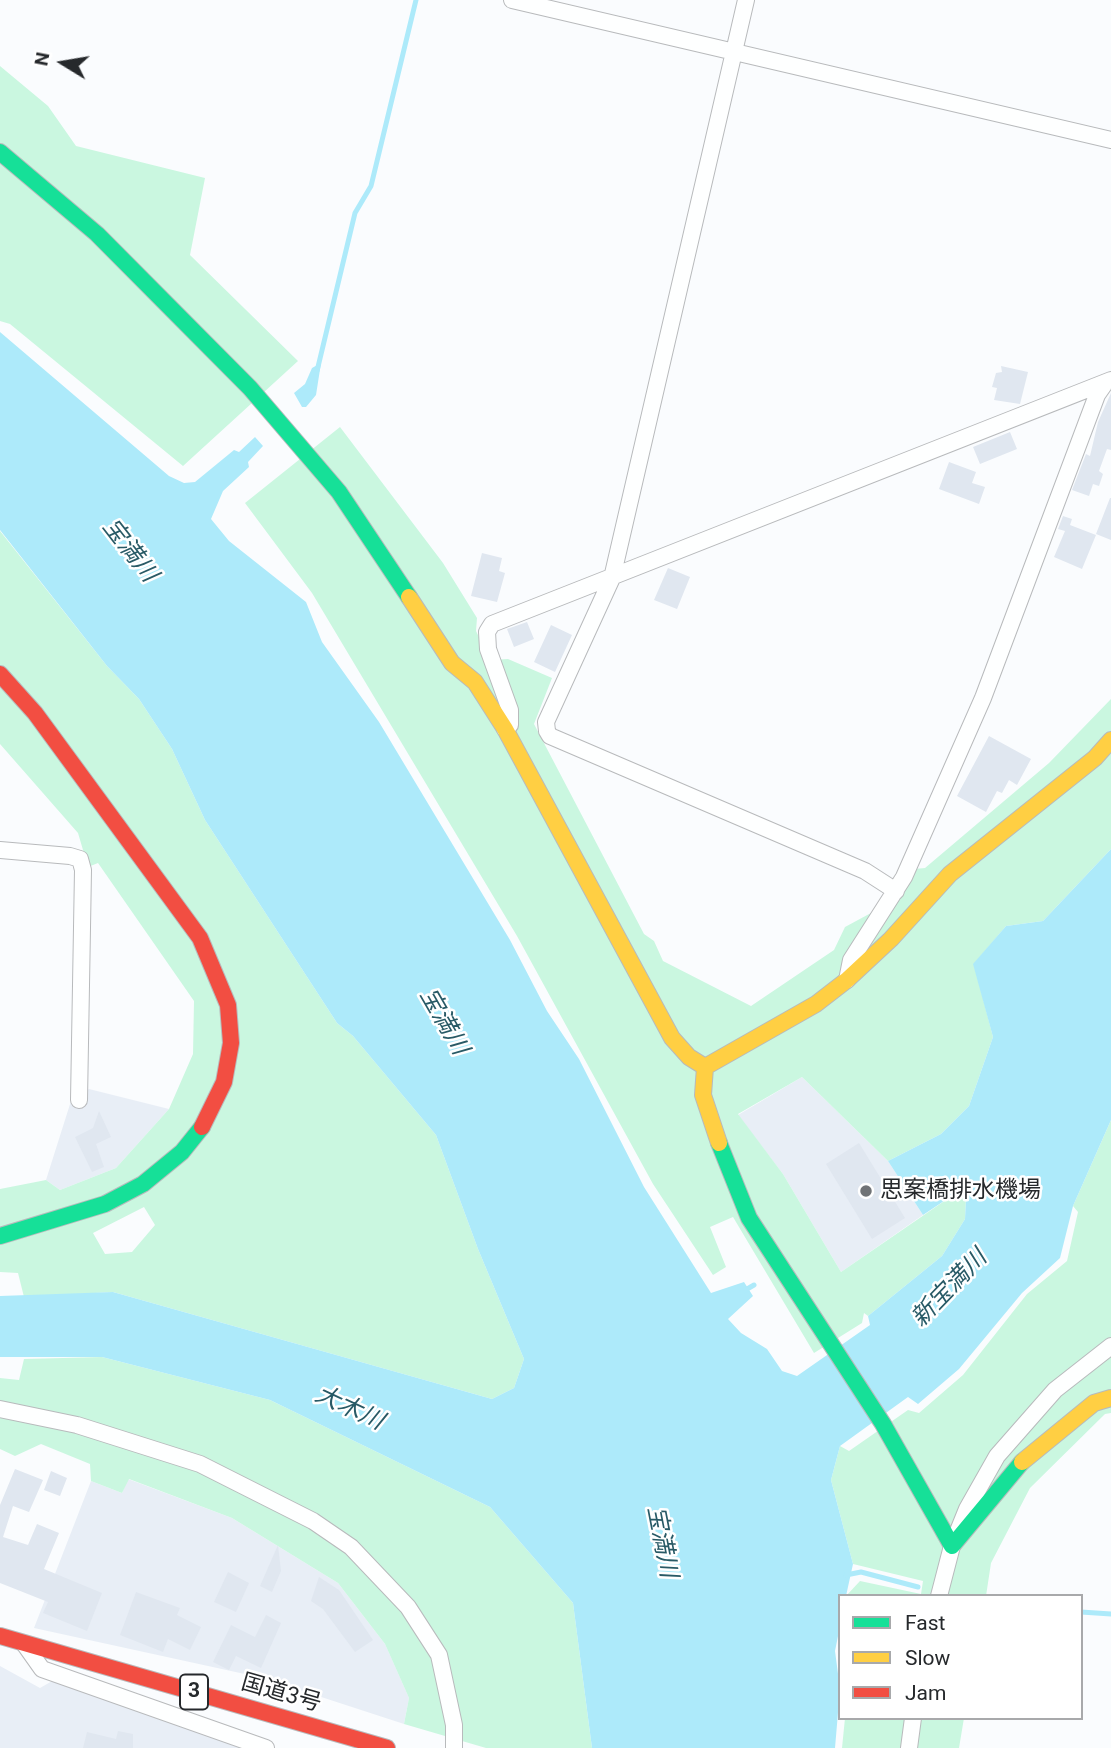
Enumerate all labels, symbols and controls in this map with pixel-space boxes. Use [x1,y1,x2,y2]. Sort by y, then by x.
north arrow [28,28,98,98]
text: N [29,50,54,68]
water label: 宝満川 [95,514,163,588]
water label: 宝満川 [413,984,473,1060]
place label: 思案橋排水機場 [880,1177,1041,1205]
marker: 思案橋排水機場 [858,1183,874,1199]
water label: 新宝満川 [906,1244,994,1334]
water label: 大木川 [310,1381,388,1437]
water label: 宝満川 [640,1504,682,1580]
legend [838,1594,1083,1720]
text: Fast [905,1611,945,1635]
text: Slow [905,1646,950,1670]
street label: 国道3号 [238,1669,324,1719]
road number: 3 [180,1674,208,1710]
text: Jam [905,1681,946,1705]

